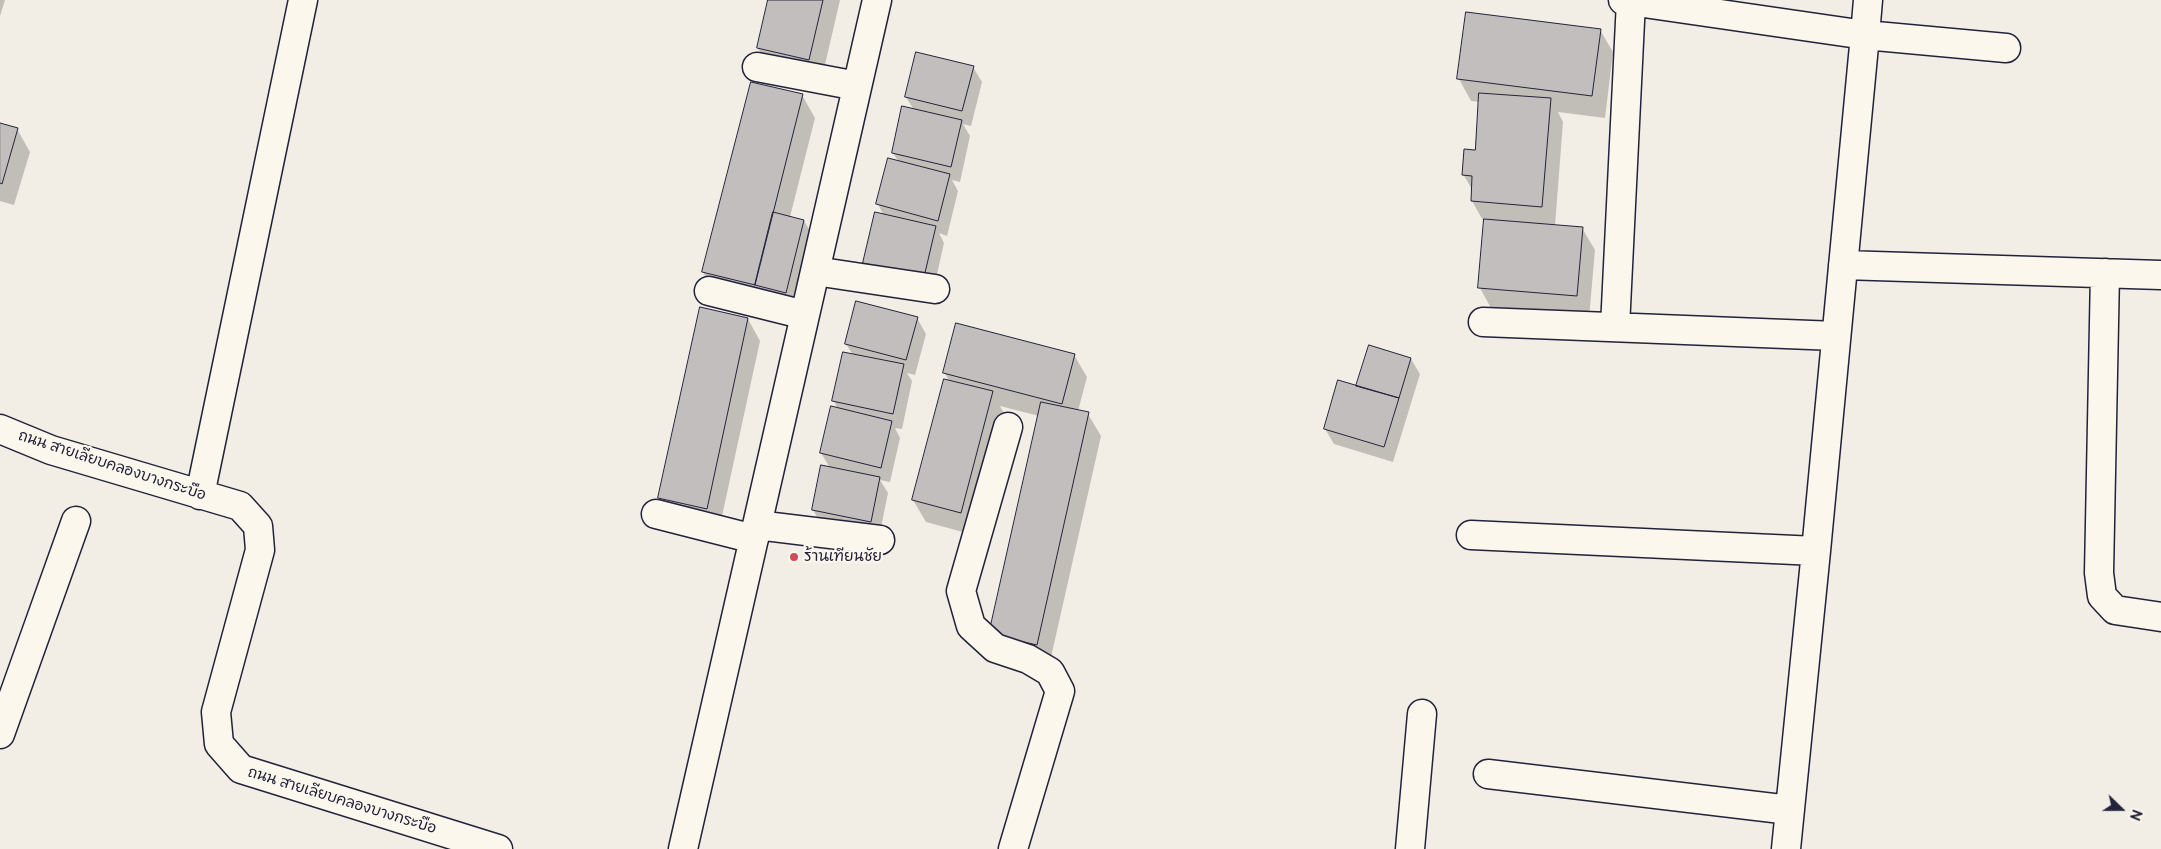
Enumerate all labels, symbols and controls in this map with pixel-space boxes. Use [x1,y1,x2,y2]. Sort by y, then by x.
street label: ถนน สายเลียบคลองบางกระบือ [16,427,208,505]
place label: ร้านเทียนชัย [804,548,882,566]
marker: ร้านเทียนชัย [788,551,800,563]
street label: ถนน สายเลียบคลองบางกระบือ [246,764,438,838]
north arrow [2096,784,2146,834]
text: N [2126,807,2145,823]

